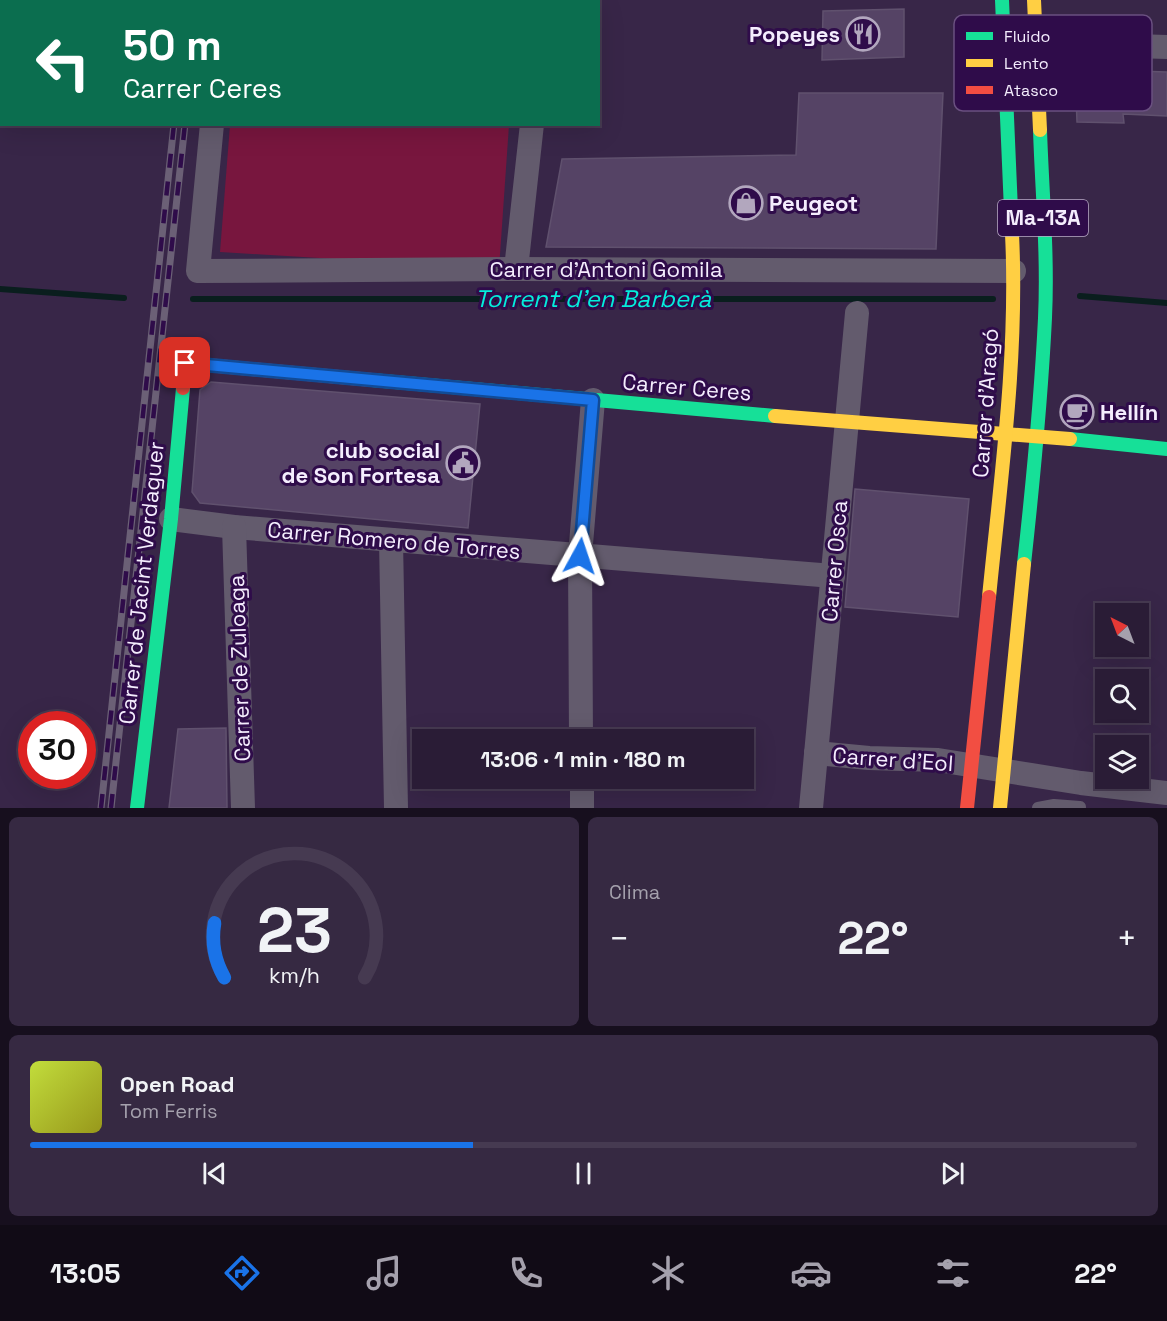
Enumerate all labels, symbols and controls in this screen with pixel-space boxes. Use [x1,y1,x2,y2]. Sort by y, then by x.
legend [954,15,1152,111]
restaurant icon: Popeyes [845,16,881,52]
text: 50 m [123,19,222,72]
place label: Popeyes [749,20,840,48]
icon: left [24,24,102,102]
text: Fluido [1004,26,1050,47]
text: Lento [1004,53,1049,74]
text: Carrer Ceres [123,71,282,106]
text: Atasco [1004,80,1058,101]
shop icon: Peugeot [728,185,764,221]
place label: Peugeot [769,189,858,217]
road number: Ma-13A [998,200,1088,236]
street label: Carrer d'Antoni Gomila [489,255,723,283]
water label: Torrent d'en Barberà [475,283,711,314]
street label: Carrer d'Aragó [966,327,1004,479]
pin [159,337,210,388]
icon: arrive [168,346,201,379]
street label: Carrer Ceres [621,367,753,407]
cafe icon: Hellín [1059,394,1095,430]
place label: Hellín [1100,398,1158,426]
place label: club social de Son Fortesa [281,436,440,489]
street label: Carrer de Jacint Verdaguer [112,440,170,726]
public building icon: club social de Son Fortesa [445,445,481,481]
street label: Carrer Osca [815,499,853,623]
street label: Carrer Romero de Torres [266,515,522,565]
position arrow [548,524,612,588]
street label: Carrer de Zuloaga [222,574,256,762]
north arrow [1095,603,1149,657]
map controls [1095,603,1149,789]
button: search [1095,669,1149,723]
speed limit sign: 30 [18,711,96,789]
button: layers [1095,735,1149,789]
street label: Carrer d'Eol [832,741,954,777]
text: 13:06 · 1 min · 180 m [480,745,686,773]
text: Clima [609,879,660,905]
text: 23 [256,891,331,970]
text: 22° [837,910,909,967]
text: − [609,918,629,960]
text: + [1117,918,1137,960]
text: km/h [268,963,320,990]
text: Open Road [120,1070,235,1098]
text: Tom Ferris [120,1098,218,1124]
icon: previous [198,1157,231,1190]
icon: pause [567,1157,600,1190]
icon: next [936,1157,969,1190]
icon: directions [221,1252,263,1294]
icon: music [363,1252,405,1294]
icon: phone [505,1252,547,1294]
icon: climate [647,1252,689,1294]
icon: car [790,1252,832,1294]
icon: filters [932,1252,974,1294]
text: 13:05 [50,1256,120,1291]
text: 22° [1074,1256,1117,1291]

